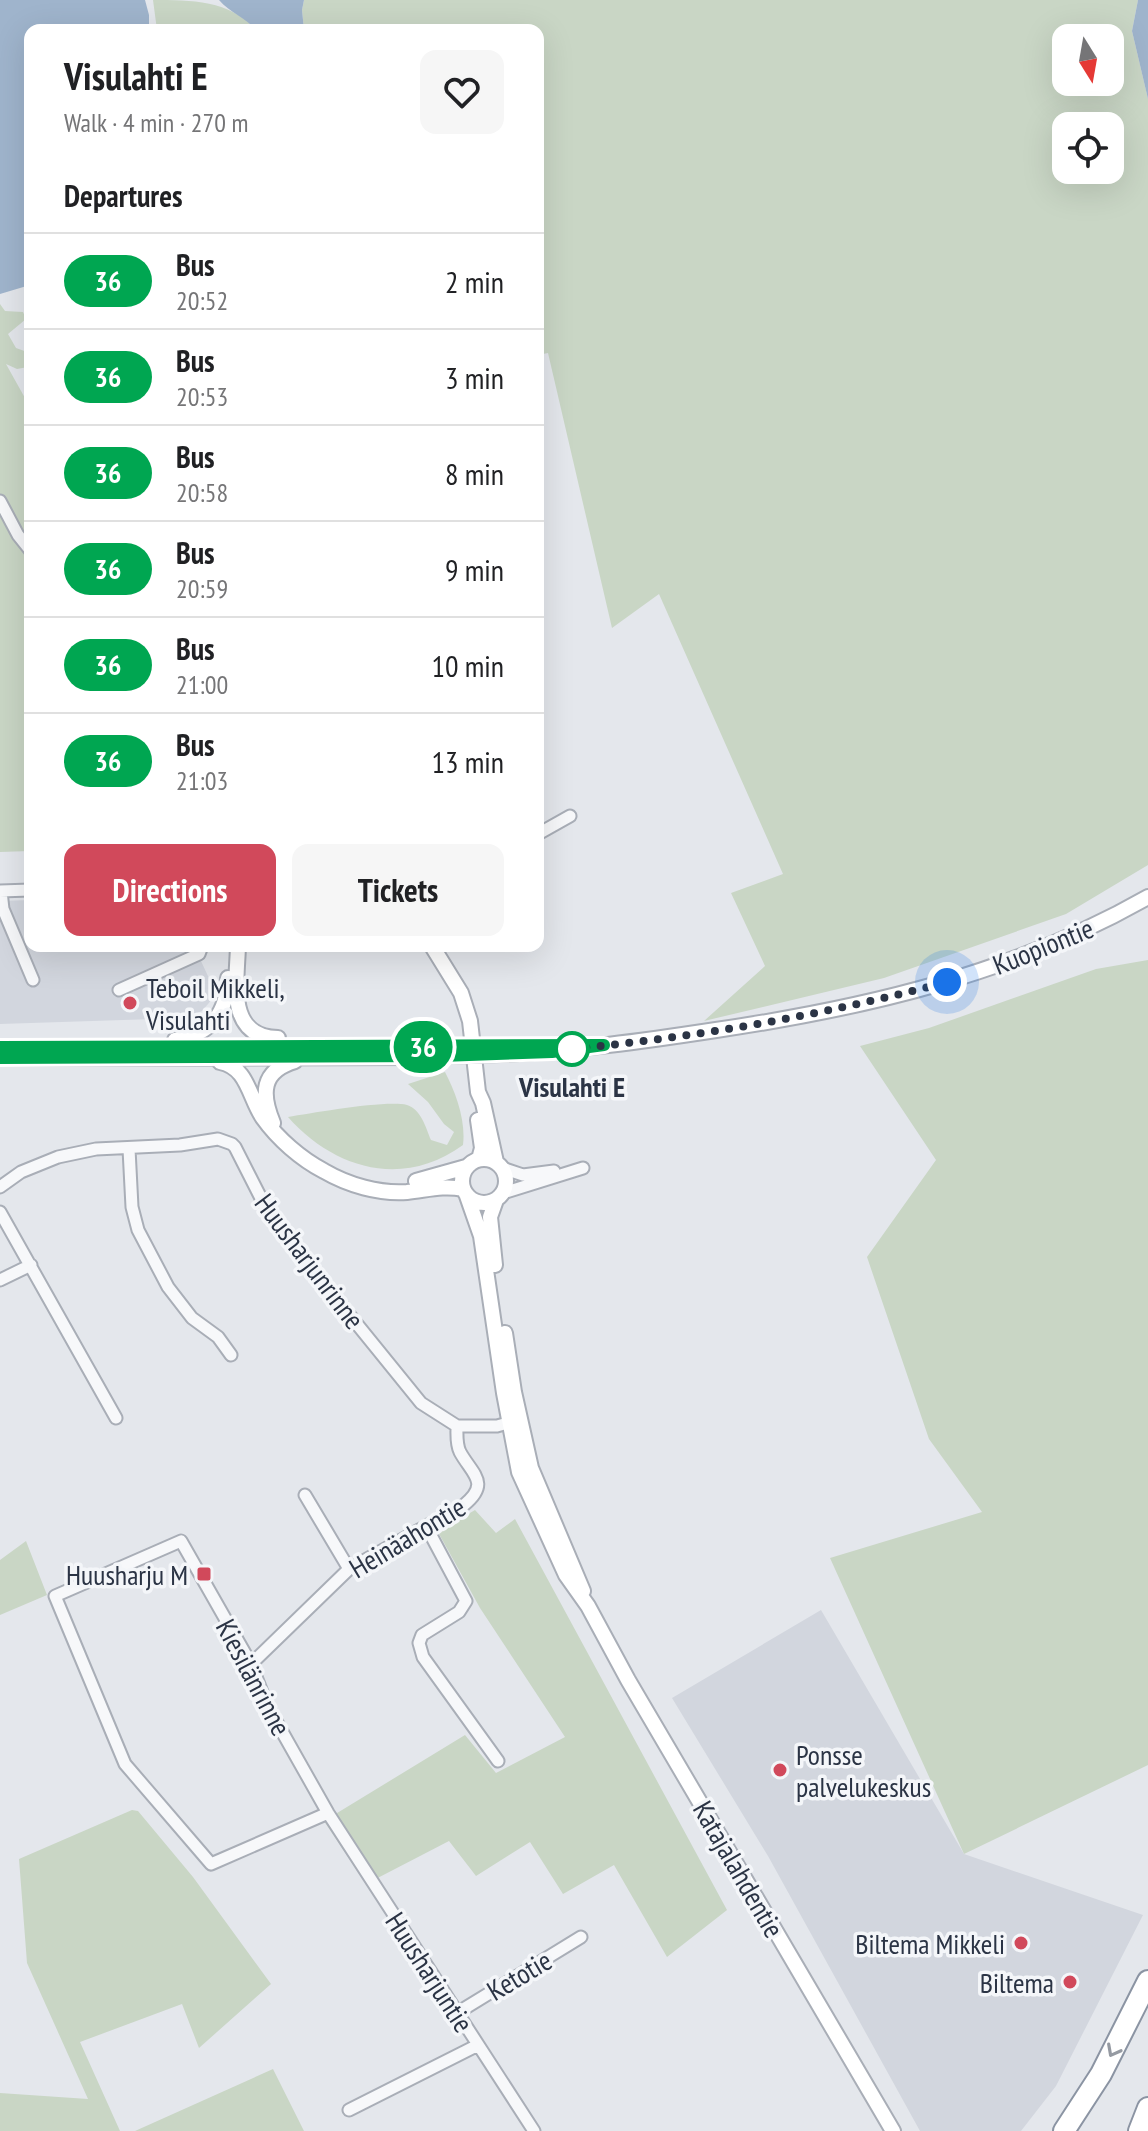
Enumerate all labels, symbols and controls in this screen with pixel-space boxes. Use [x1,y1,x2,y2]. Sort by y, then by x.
north arrow [1052,24,1124,96]
map controls [1052,24,1124,184]
button: heart [420,50,504,134]
text: Visulahti E [64,51,208,100]
text: Walk · 4 min · 270 m [64,106,248,139]
button: locate [1052,112,1124,184]
text: Departures [64,176,182,215]
text: Bus [176,245,215,284]
text: 36 [95,262,121,299]
text: 2 min [445,262,504,301]
text: 20:52 [176,284,228,317]
text: Bus [176,341,215,380]
text: 36 [95,358,121,395]
text: 3 min [445,358,504,397]
text: 20:53 [176,380,228,413]
text: Bus [176,437,215,476]
text: 36 [95,454,121,491]
text: 8 min [445,454,504,493]
text: 20:58 [176,476,228,509]
text: Bus [176,533,215,572]
text: 36 [95,550,121,587]
text: 9 min [445,550,504,589]
text: 20:59 [176,572,228,605]
text: Bus [176,629,215,668]
text: 36 [95,646,121,683]
text: 10 min [431,646,504,685]
text: 21:00 [176,668,228,701]
text: Bus [176,725,215,764]
text: 36 [95,742,121,779]
text: 13 min [431,742,504,781]
text: 21:03 [176,764,228,797]
button: Directions [64,844,276,936]
button: Tickets [292,844,504,936]
street label: Kuopiontie [987,909,1099,983]
your location [927,962,967,1002]
place label: Teboil Mikkeli, Visulahti [145,969,285,1038]
marker: Teboil Mikkeli, Visulahti [121,994,139,1012]
line badge: 36 [387,1021,459,1073]
text: 36 [410,1028,436,1065]
marker: Visulahti E [555,1032,589,1066]
place label: Visulahti E [518,1068,625,1105]
street label: Huusharjunrinne [247,1186,373,1336]
street label: Heinäahontie [342,1488,472,1586]
place label: Huusharju M [66,1556,188,1593]
marker: Huusharju M [195,1565,213,1583]
street label: Kiesilänrinne [208,1612,300,1742]
place label: Ponsse palvelukeskus [796,1736,931,1805]
marker: Ponsse palvelukeskus [771,1761,789,1779]
street label: Katajalahdentie [685,1794,793,1944]
street label: Huusharjuntie [378,1905,482,2039]
place label: Biltema Mikkeli [855,1925,1005,1962]
marker: Biltema Mikkeli [1012,1934,1030,1952]
street label: Ketotie [480,1941,558,2009]
place label: Biltema [980,1964,1054,2001]
marker: Biltema [1061,1973,1079,1991]
one-way arrow [1108,2043,1123,2058]

